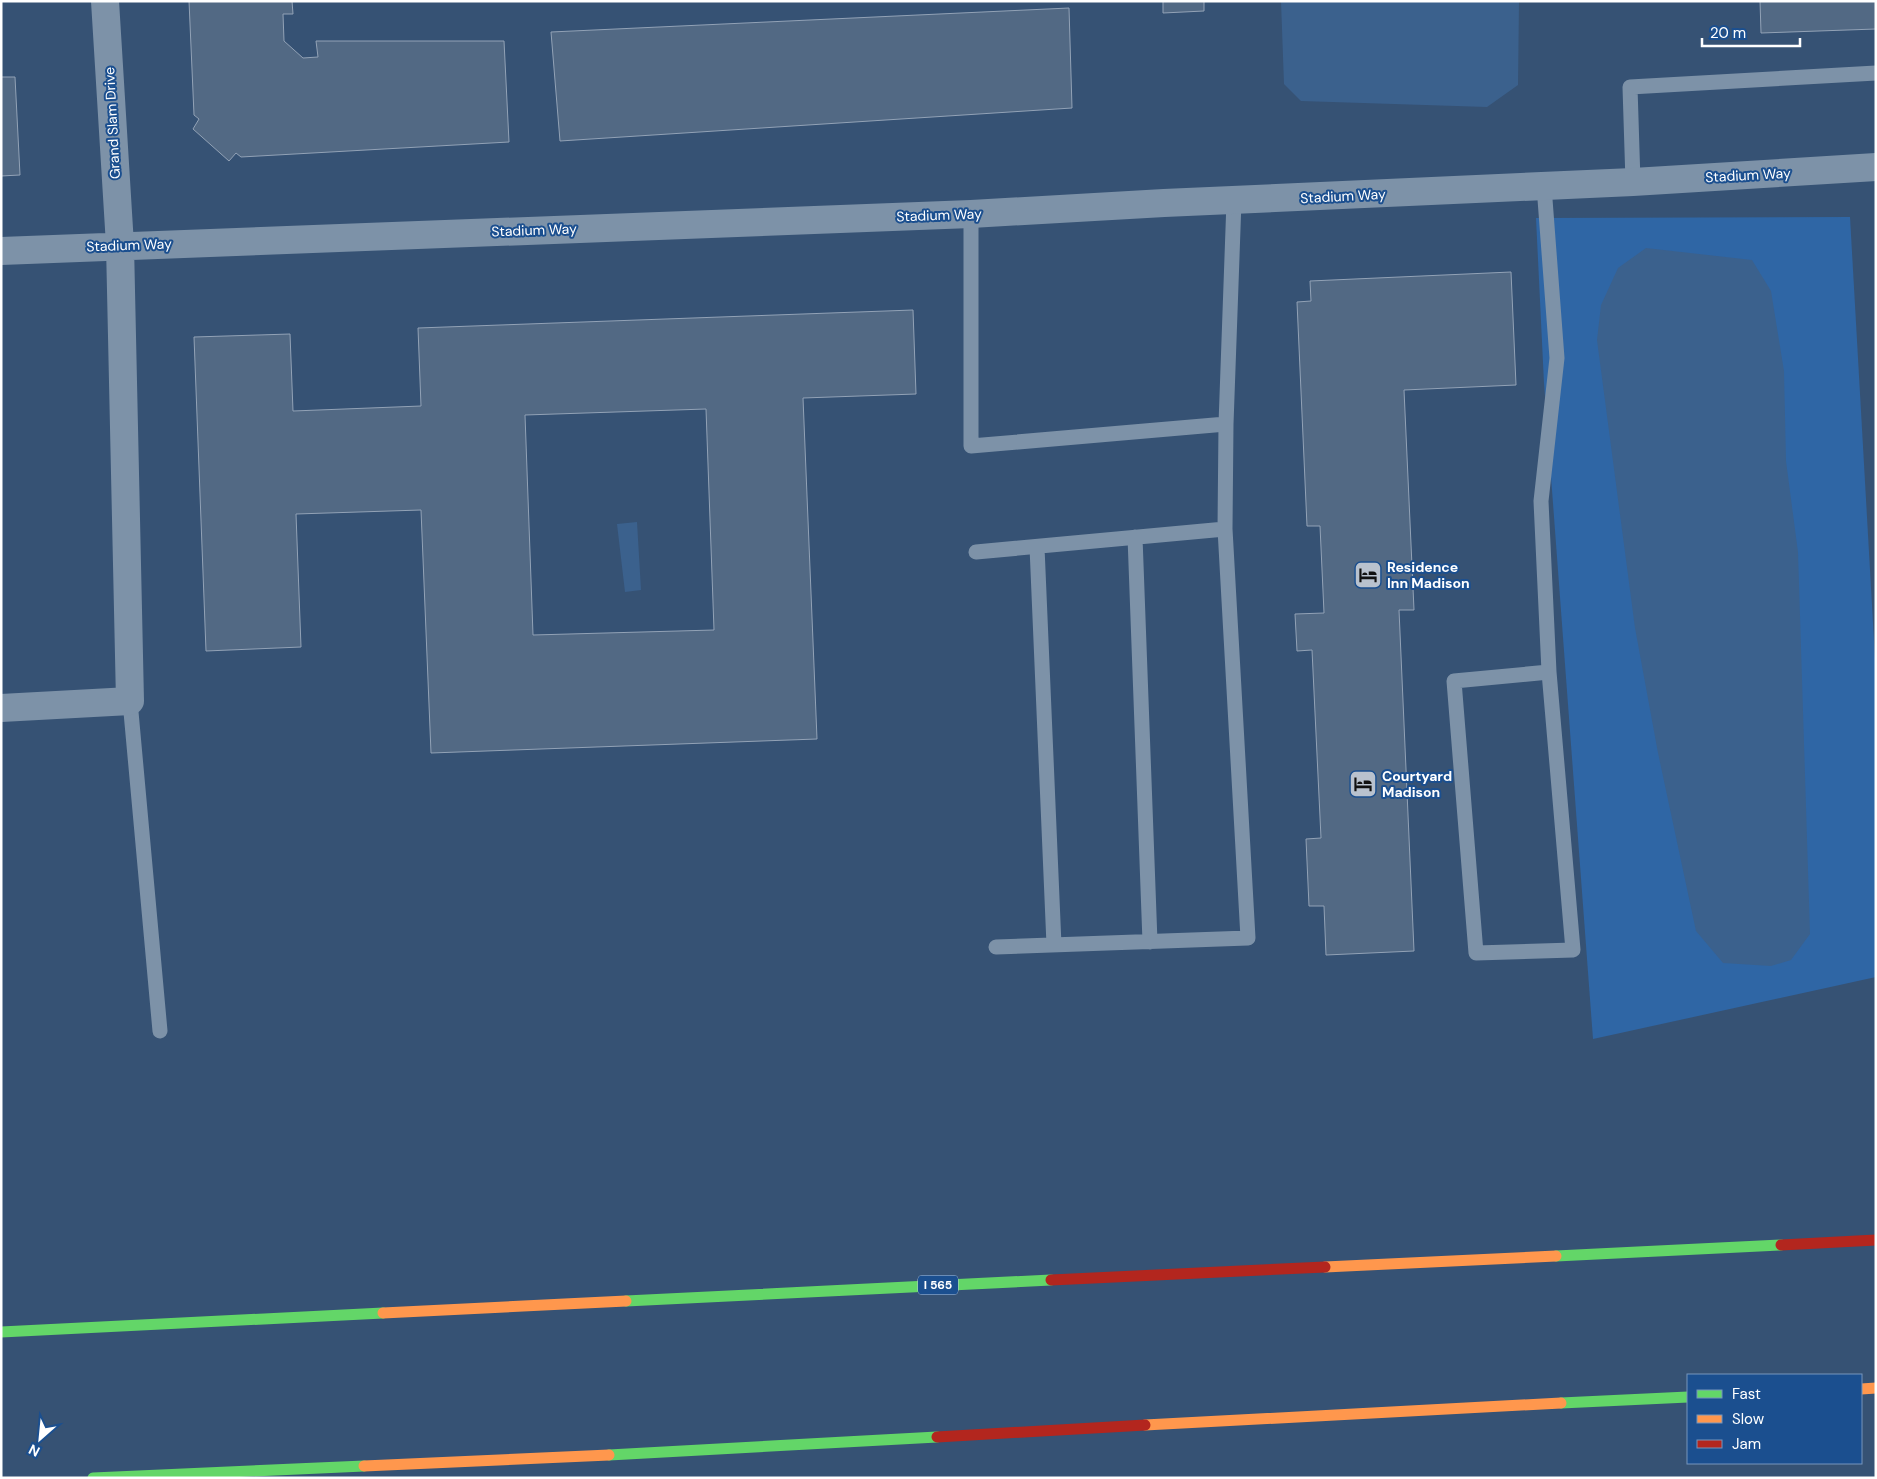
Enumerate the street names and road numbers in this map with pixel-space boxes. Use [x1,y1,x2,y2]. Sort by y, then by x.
street label: Grand Slam Drive [100,66,124,179]
street label: Stadium Way [1705,164,1791,186]
street label: Stadium Way [1300,185,1386,207]
street label: Stadium Way [896,205,982,225]
street label: Stadium Way [491,220,577,240]
street label: Stadium Way [86,235,172,255]
road number: I 565 [918,1276,958,1294]

